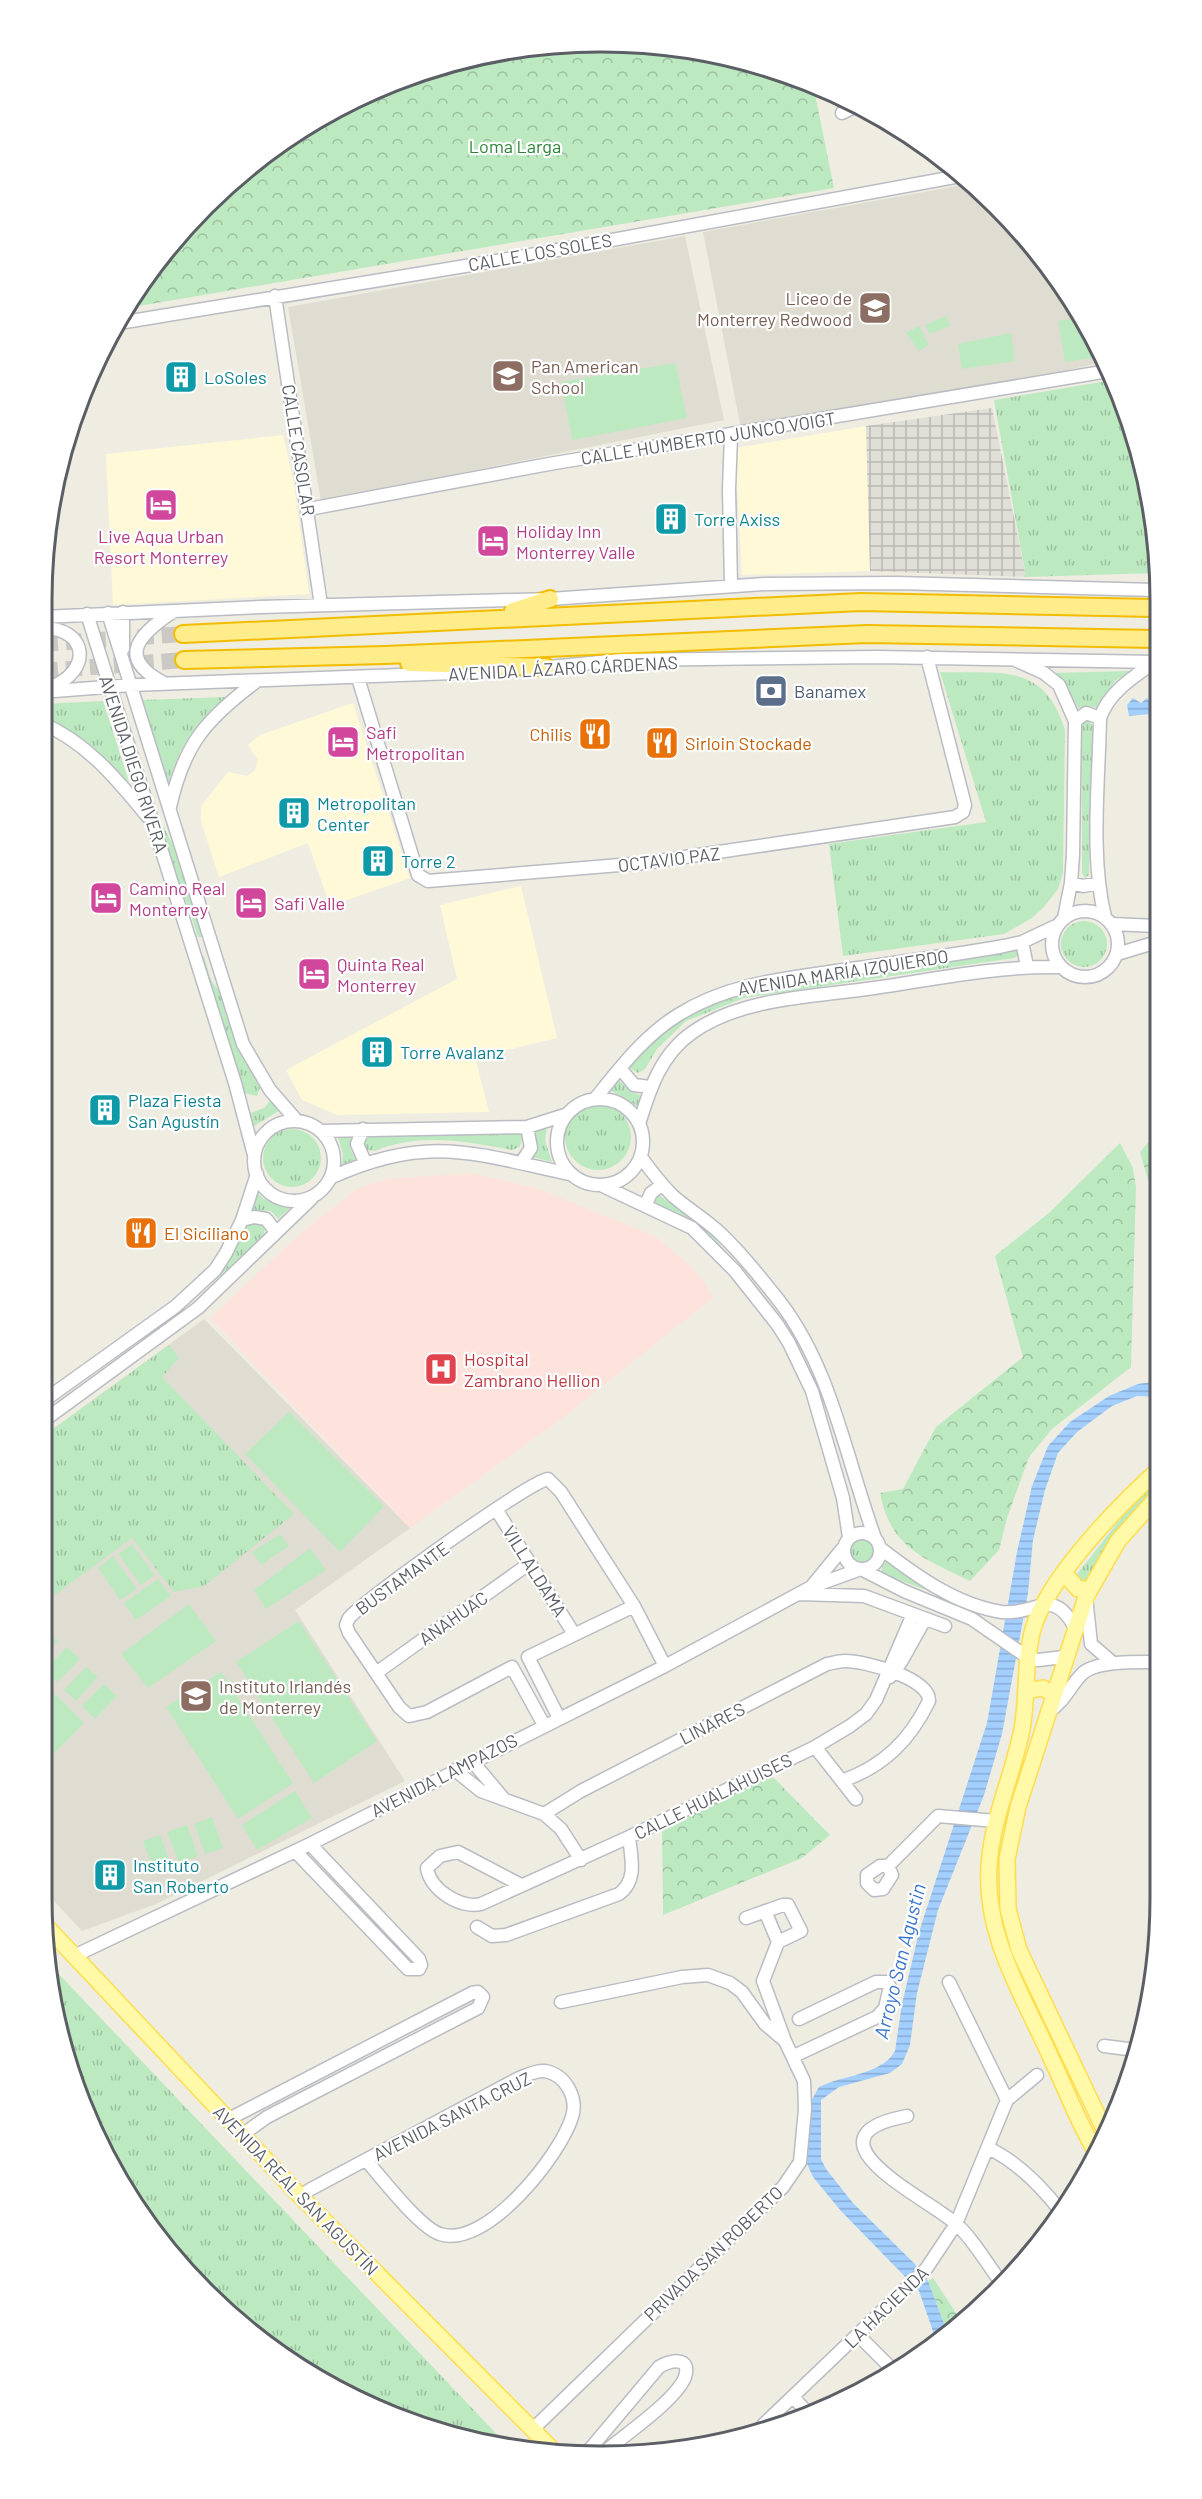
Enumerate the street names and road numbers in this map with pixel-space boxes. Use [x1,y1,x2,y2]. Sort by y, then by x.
street label: CALLE LOS SOLES [466,229,614,275]
street label: CALLE CASOLAR [278,383,320,517]
street label: CALLE HUMBERTO JUNCO VOIGT [579,407,837,469]
street label: AVENIDA LÁZARO CÁRDENAS [448,651,678,685]
street label: AVENIDA DIEGO RIVERA [95,672,173,856]
street label: OCTAVIO PAZ [617,842,721,876]
street label: AVENIDA MARÍA IZQUIERDO [736,944,950,1000]
street label: VILLALDAMA [498,1521,572,1621]
street label: BUSTAMANTE [351,1537,453,1619]
street label: ANAHUAC [414,1586,492,1650]
street label: LINARES [676,1697,748,1749]
street label: AVENIDA LAMPAZOS [367,1729,521,1821]
street label: CALLE HUALAHUISES [630,1748,796,1844]
street label: AVENIDA SANTA CRUZ [369,2067,535,2165]
street label: AVENIDA REAL SAN AGUSTÍN [209,2100,383,2280]
street label: PRIVADA SAN ROBERTO [639,2181,787,2325]
street label: LA HACIENDA [839,2261,933,2352]

